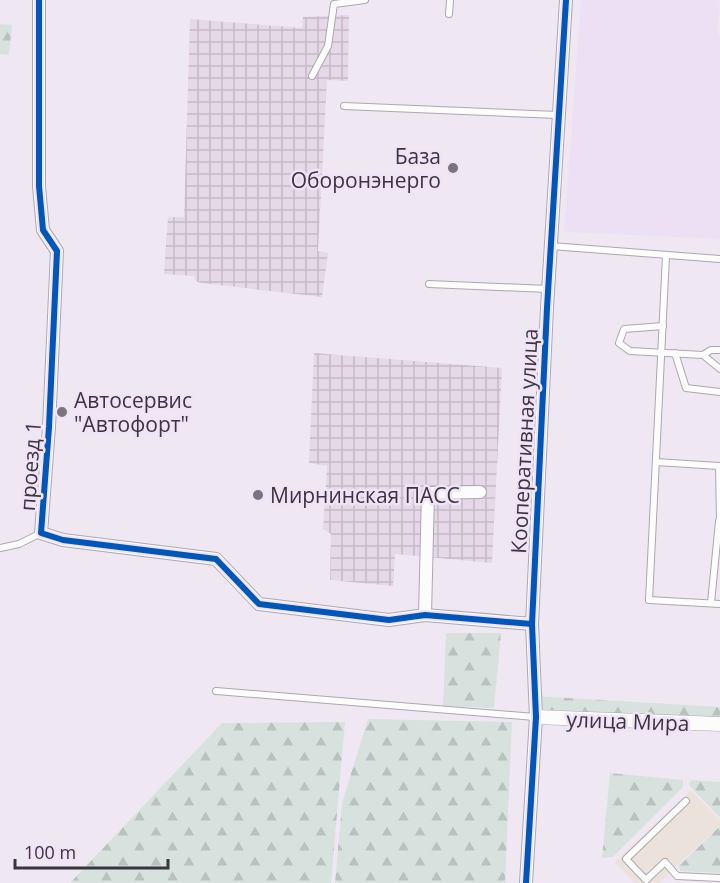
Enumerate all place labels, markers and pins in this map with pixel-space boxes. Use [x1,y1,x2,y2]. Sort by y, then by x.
place label: База Оборонэнерго [291,142,441,194]
marker: База Оборонэнерго [446,161,460,175]
place label: Автосервис "Автофорт" [74,386,192,438]
marker: Автосервис "Автофорт" [55,405,69,419]
place label: Мирнинская ПАСС [270,481,460,509]
marker: Мирнинская ПАСС [251,488,265,502]

